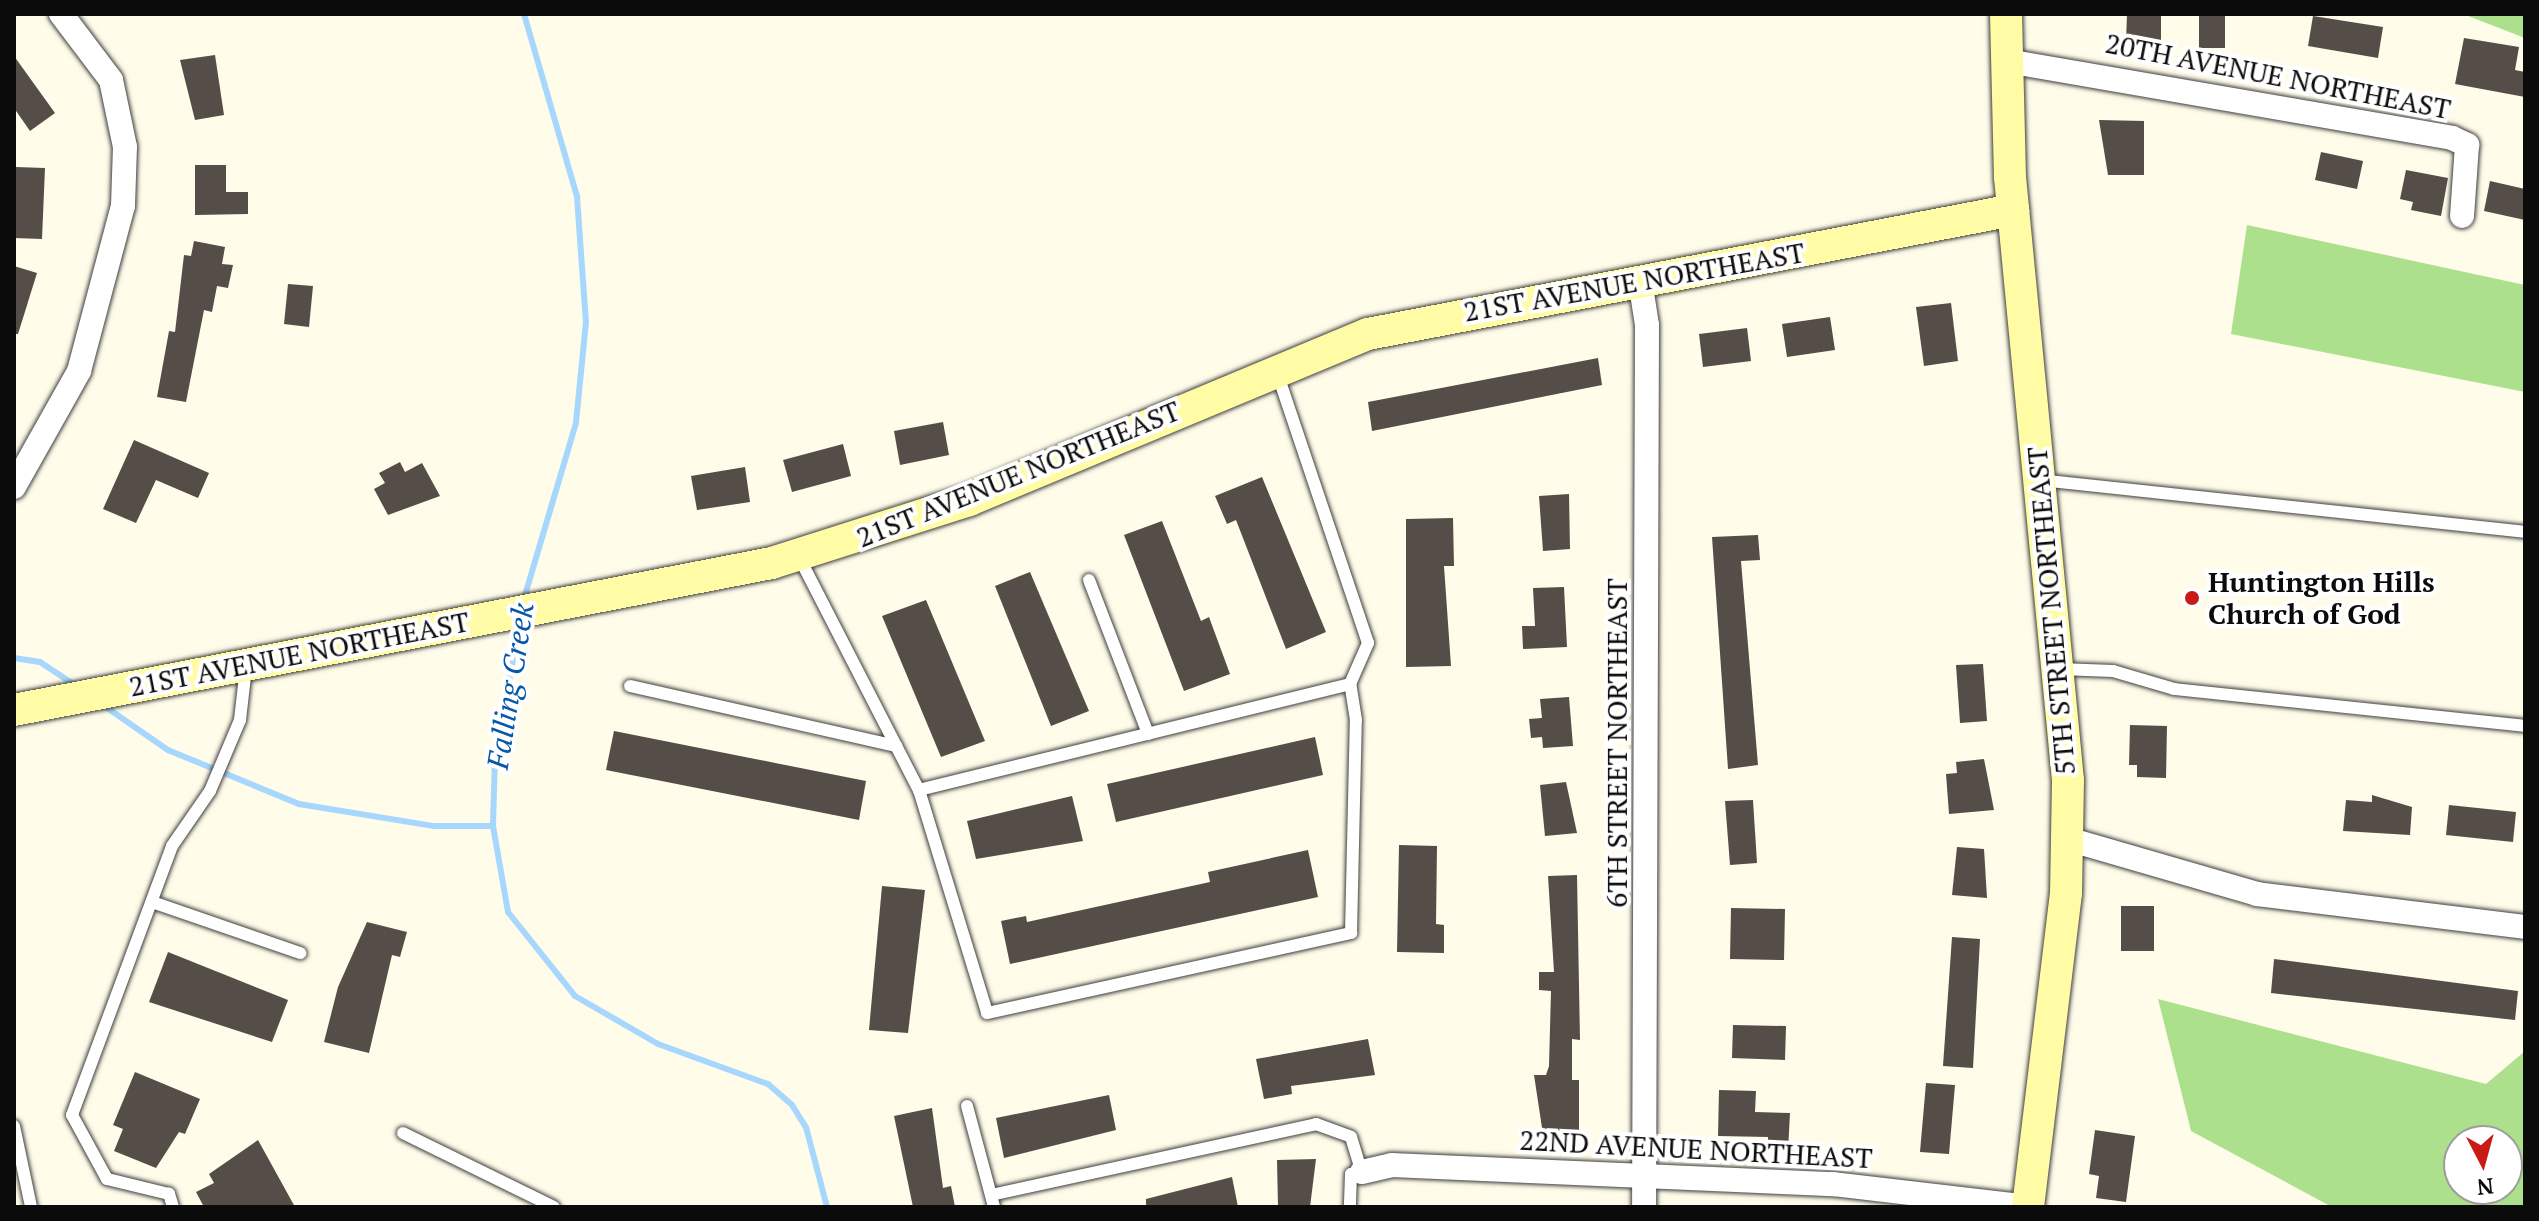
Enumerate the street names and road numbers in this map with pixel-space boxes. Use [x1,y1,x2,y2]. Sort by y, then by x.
street label: 20TH AVENUE NORTHEAST [2102,26,2454,126]
street label: 21ST AVENUE NORTHEAST [1461,235,1807,329]
street label: 21ST AVENUE NORTHEAST [851,394,1185,554]
street label: 5TH STREET NORTHEAST [2020,445,2082,777]
street label: 6TH STREET NORTHEAST [1600,578,1634,908]
street label: 21ST AVENUE NORTHEAST [126,604,472,704]
street label: 22ND AVENUE NORTHEAST [1518,1123,1874,1175]

